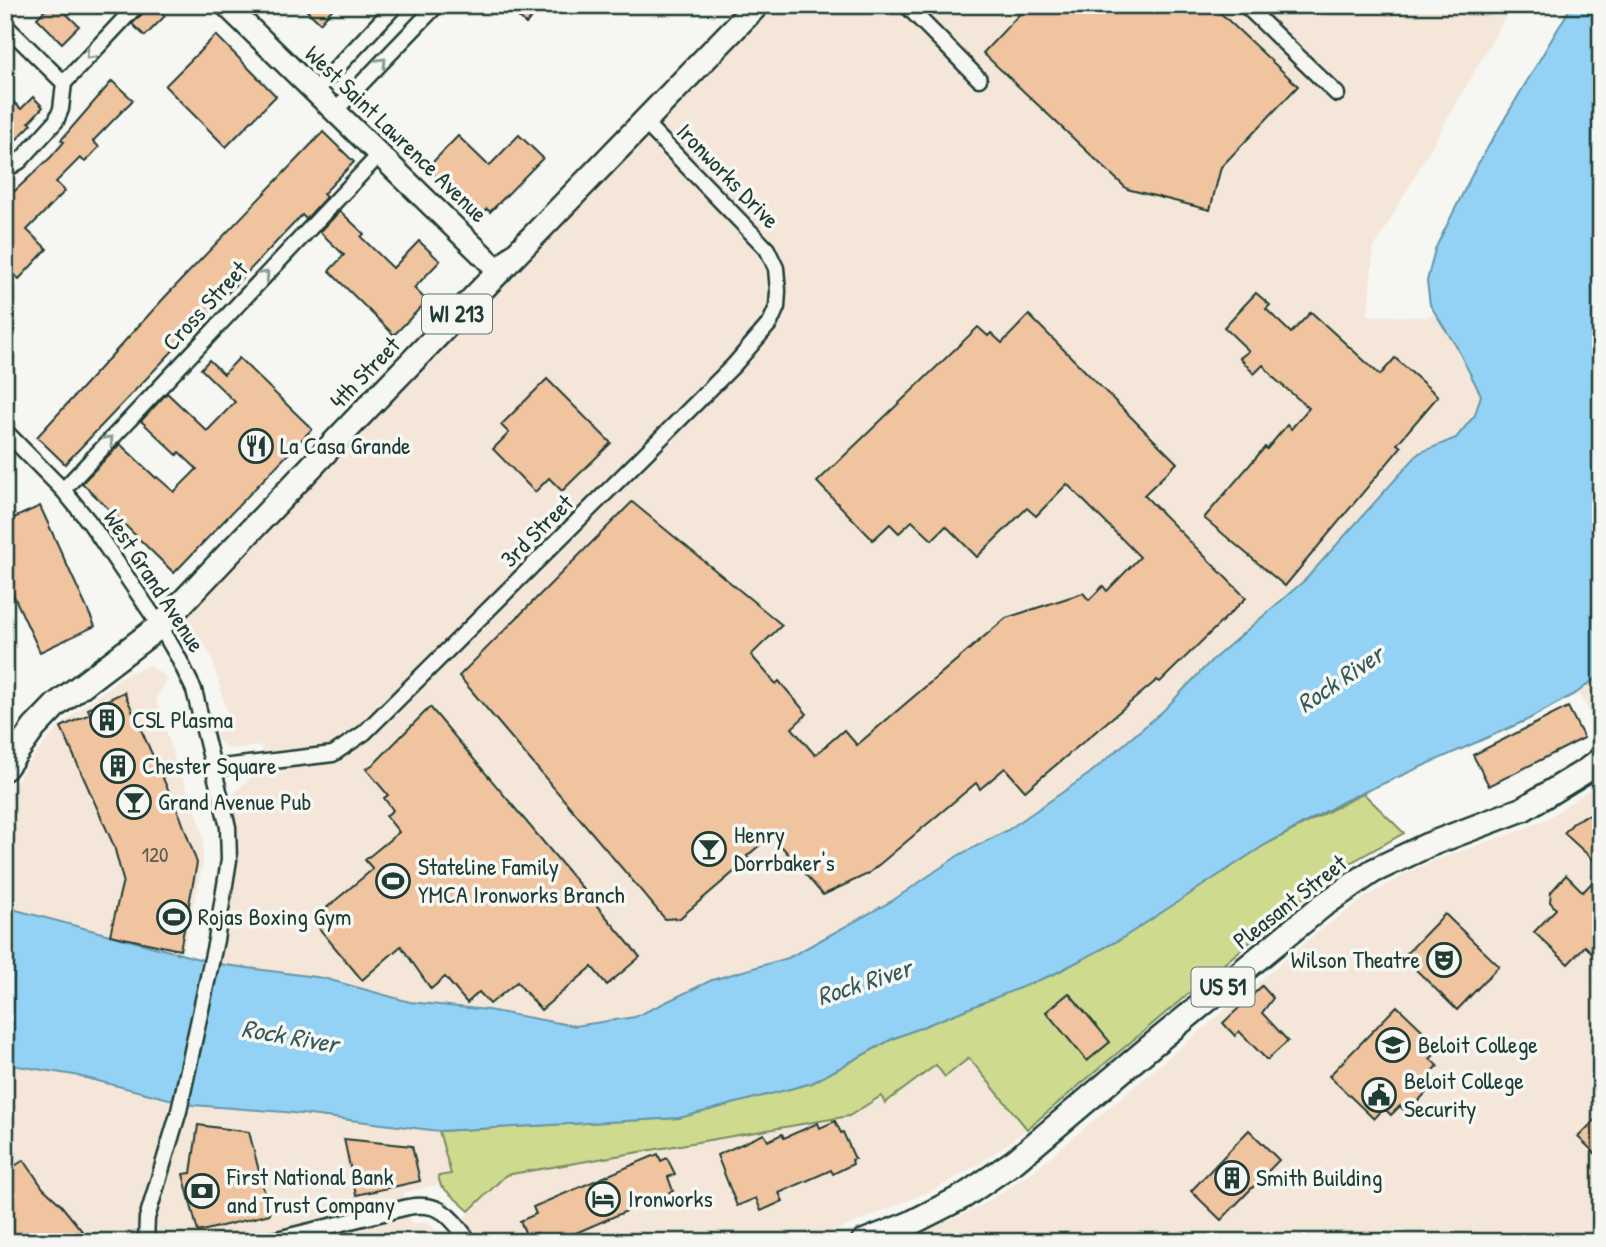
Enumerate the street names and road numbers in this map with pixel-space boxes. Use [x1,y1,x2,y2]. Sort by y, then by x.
street label: West Saint Lawrence Avenue [298,38,495,229]
street label: Ironworks Drive [670,116,788,235]
street label: Cross Street [154,253,255,357]
road number: WI 213 [422,294,492,334]
street label: 4th Street [322,329,407,415]
street label: 3rd Street [493,486,580,574]
street label: West Grand Avenue [97,503,213,658]
street label: Pleasant Street [1226,846,1353,956]
road number: US 51 [1192,968,1254,1006]

